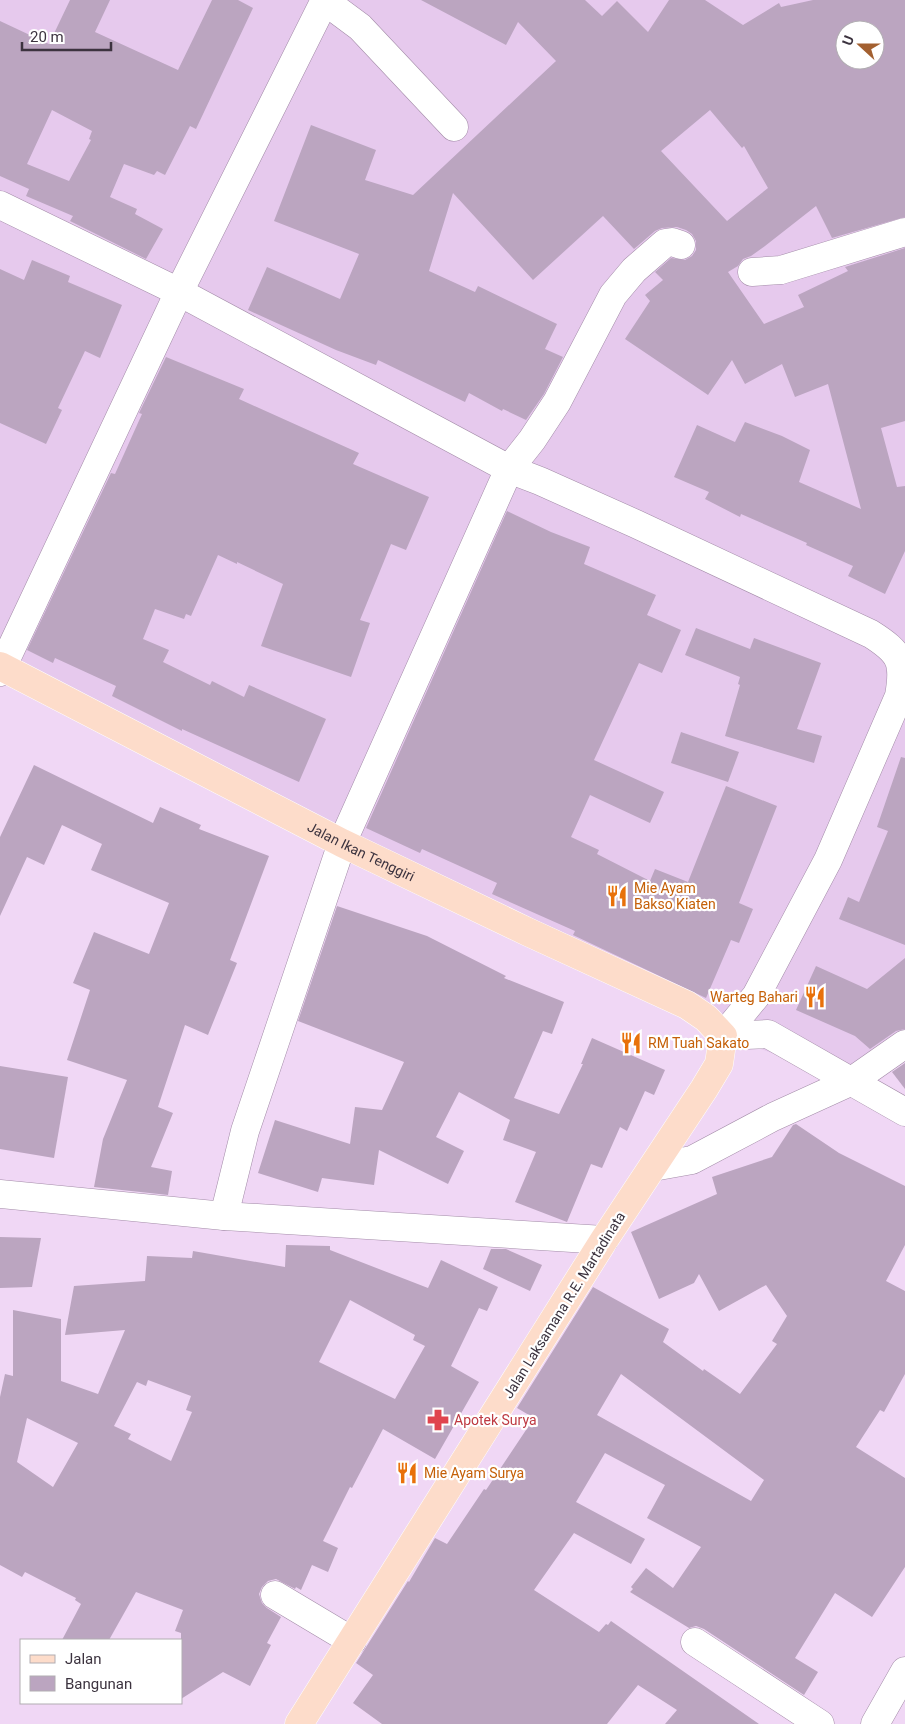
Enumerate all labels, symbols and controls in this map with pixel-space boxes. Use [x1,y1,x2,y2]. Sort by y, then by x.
scale bar [22,20,111,52]
north arrow [835,20,885,70]
text: 20 m [30,28,64,46]
text: U [839,33,857,48]
street label: Jalan Ikan Tenggiri [305,819,417,885]
place label: Mie Ayam Bakso Kiaten [634,880,716,912]
restaurant icon: Mie Ayam Bakso Kiaten [604,883,630,909]
restaurant icon: Warteg Bahari [802,984,828,1010]
place label: Warteg Bahari [710,989,798,1005]
restaurant icon: RM Tuah Sakato [618,1030,644,1056]
place label: RM Tuah Sakato [648,1035,749,1051]
street label: Jalan Laksamana R.E. Martadinata [500,1209,628,1401]
pharmacy icon: Apotek Surya [425,1407,451,1433]
place label: Apotek Surya [454,1412,537,1428]
restaurant icon: Mie Ayam Surya [394,1460,420,1486]
place label: Mie Ayam Surya [424,1465,524,1481]
legend [20,1639,182,1704]
text: Jalan [65,1650,102,1668]
text: Bangunan [65,1675,132,1693]

